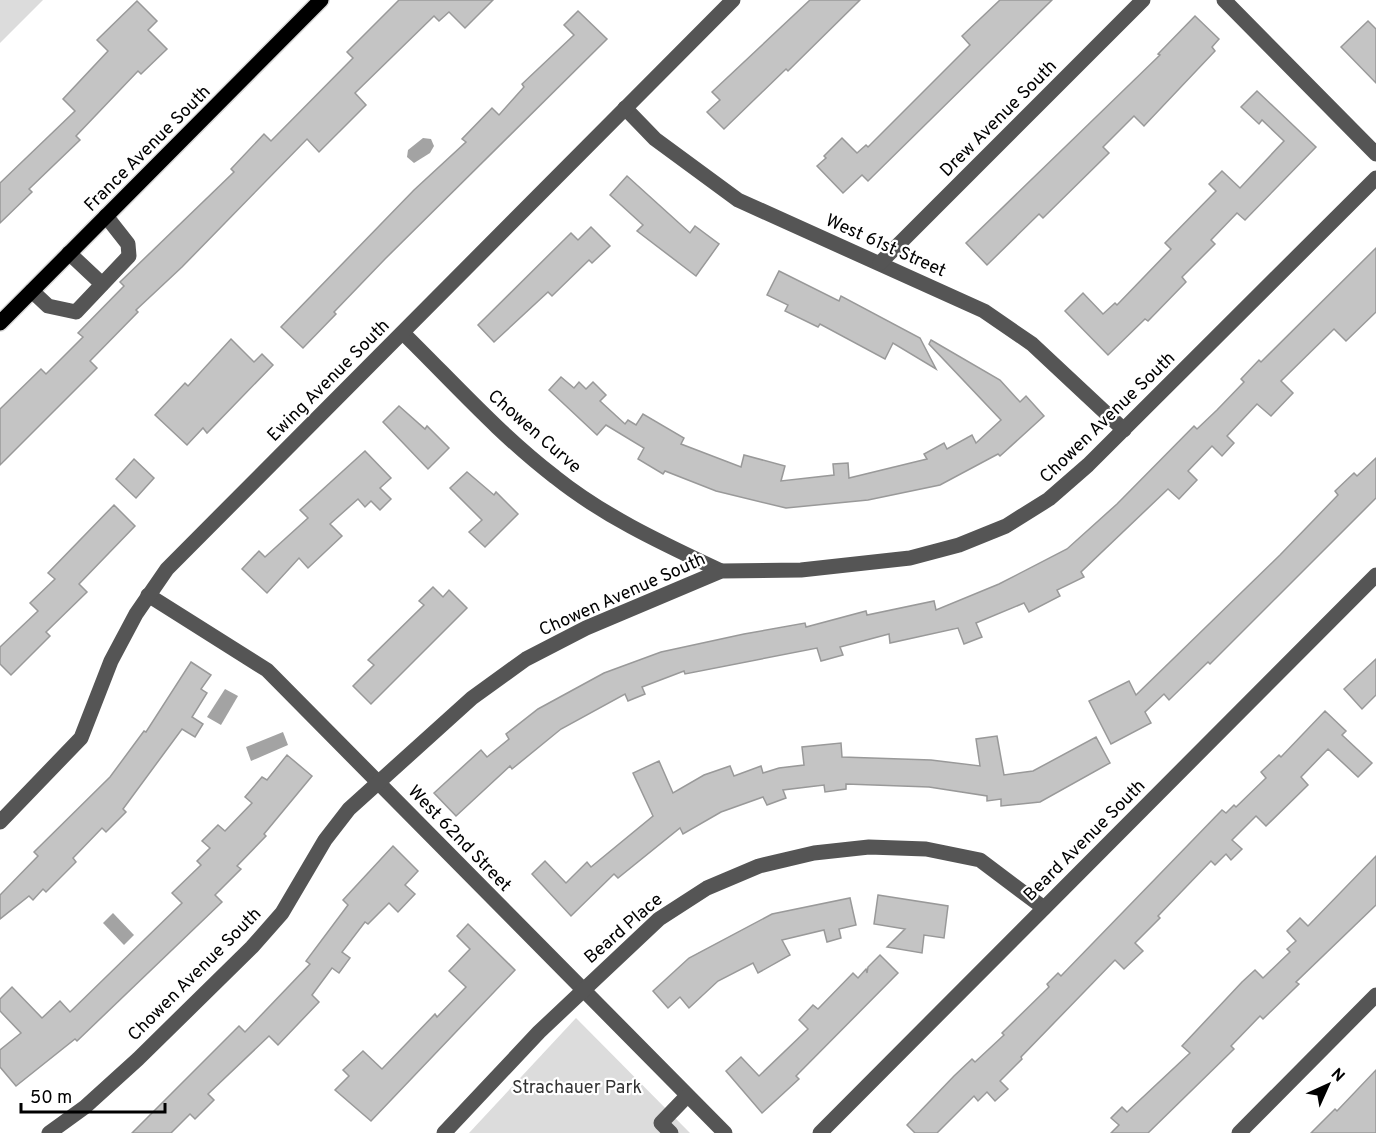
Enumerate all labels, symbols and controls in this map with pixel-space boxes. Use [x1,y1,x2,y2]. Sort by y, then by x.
street label: Drew Avenue South [936,56,1062,182]
street label: France Avenue South [80,81,216,217]
street label: West 61st Street [822,210,949,283]
street label: Ewing Avenue South [263,315,395,447]
street label: Chowen Avenue South [1035,347,1181,489]
street label: Chowen Curve [482,385,586,479]
street label: Chowen Avenue South [536,548,709,642]
street label: Beard Avenue South [1019,775,1151,907]
street label: West 62nd Street [402,781,516,897]
street label: Beard Place [580,889,668,970]
street label: Chowen Avenue South [123,903,267,1047]
north arrow [1298,1055,1358,1115]
text: N [1326,1065,1348,1087]
scale bar [21,1076,165,1114]
park label: Strachauer Park [512,1077,642,1100]
text: 50 m [30,1087,72,1110]

